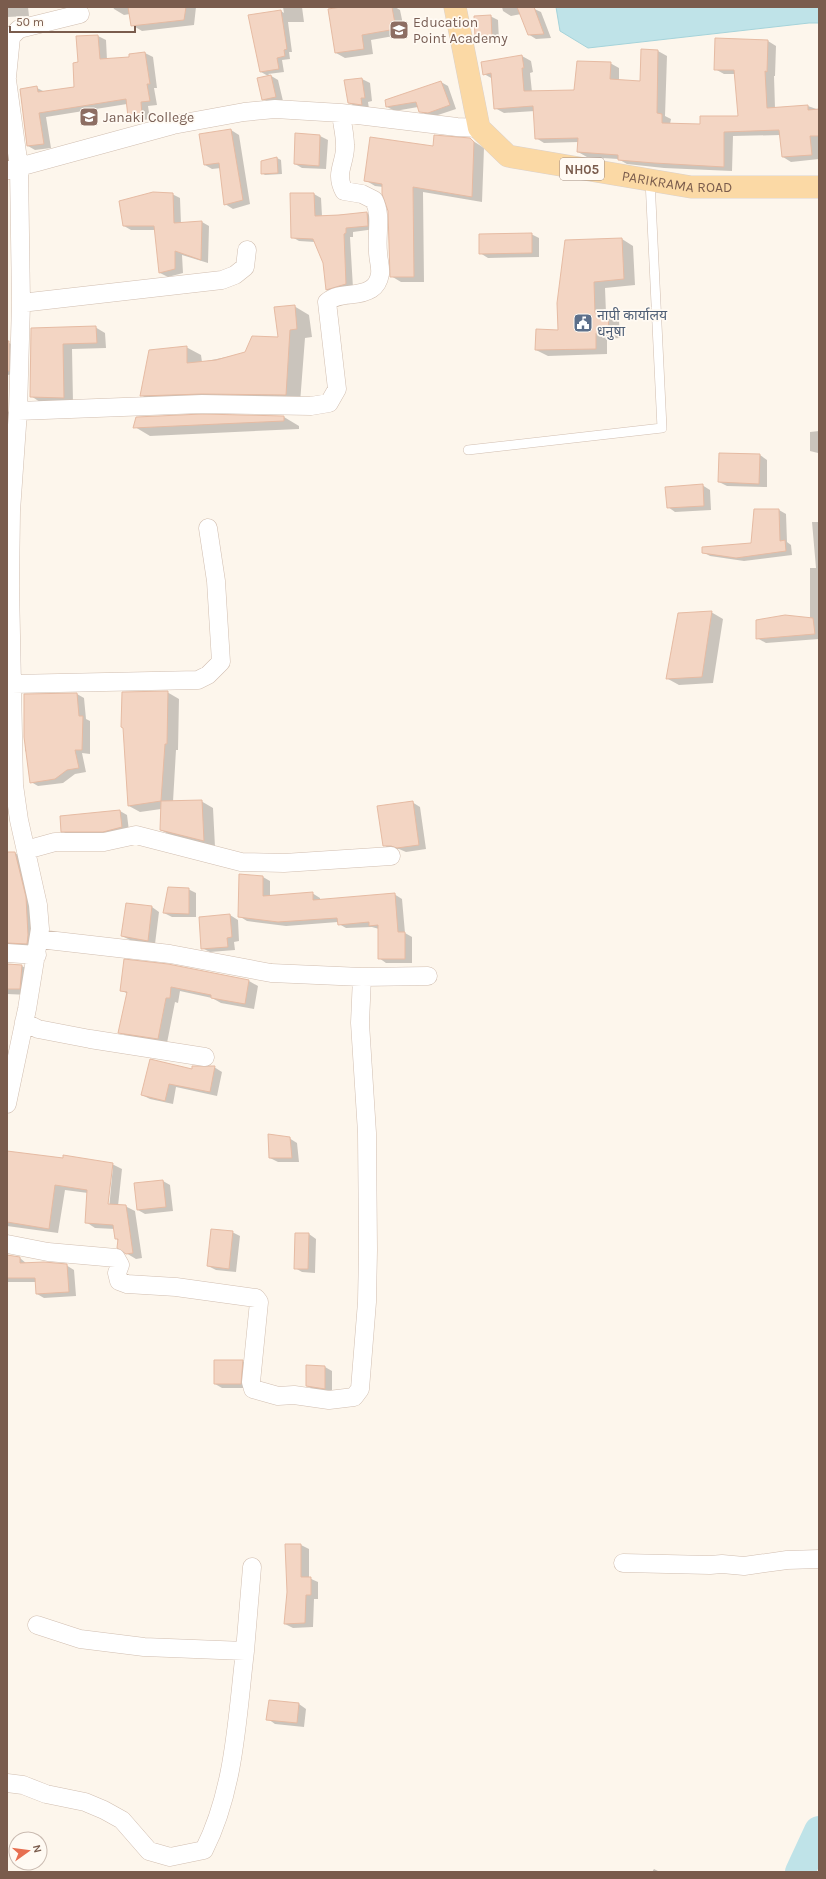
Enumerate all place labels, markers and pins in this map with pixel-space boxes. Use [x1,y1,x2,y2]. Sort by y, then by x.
place label: Education Point Academy [413,14,508,47]
school or university icon: Education Point Academy [388,19,410,41]
school or university icon: Janaki College [78,106,100,128]
place label: Janaki College [103,109,194,126]
place label: नापी कार्यालय धनुषा [597,307,668,341]
public building icon: नापी कार्यालय धनुषा [572,312,594,334]

